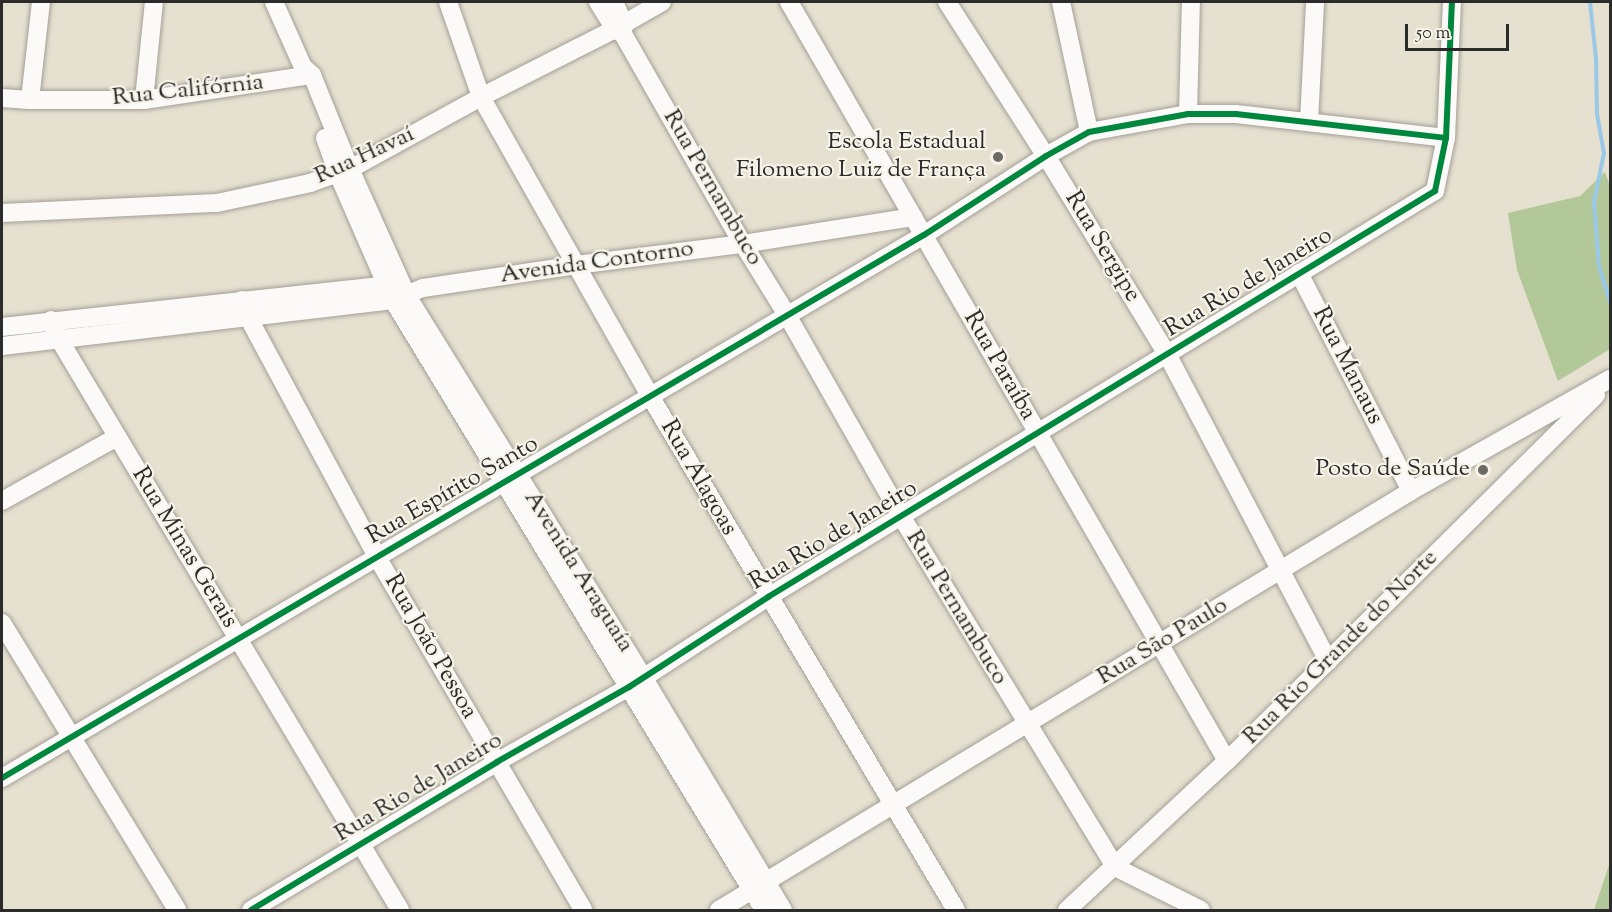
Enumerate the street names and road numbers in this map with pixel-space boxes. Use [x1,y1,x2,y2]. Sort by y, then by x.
street label: Rua Califórnia [111,69,265,113]
street label: Rua Pernambuco [656,105,768,271]
street label: Rua Havaí [311,120,419,192]
street label: Rua Sergipe [1058,186,1146,308]
street label: Rua Rio de Janeiro [1160,222,1338,344]
street label: Avenida Contorno [498,235,696,291]
street label: Rua Manaus [1305,303,1389,429]
street label: Rua Paraíba [956,306,1042,426]
street label: Rua Alagoas [653,415,743,541]
street label: Rua Espírito Santo [362,430,544,552]
street label: Rua Minas Gerais [125,462,243,634]
street label: Rua Rio de Janeiro [745,475,923,597]
street label: Avenida Araguaía [517,486,639,658]
street label: Rua Pernambuco [899,526,1013,690]
street label: Rua Rio Grande do Norte [1238,545,1444,751]
street label: Rua João Pessoa [377,570,483,724]
street label: Rua São Paulo [1093,592,1233,692]
street label: Rua Rio de Janeiro [330,727,508,849]

